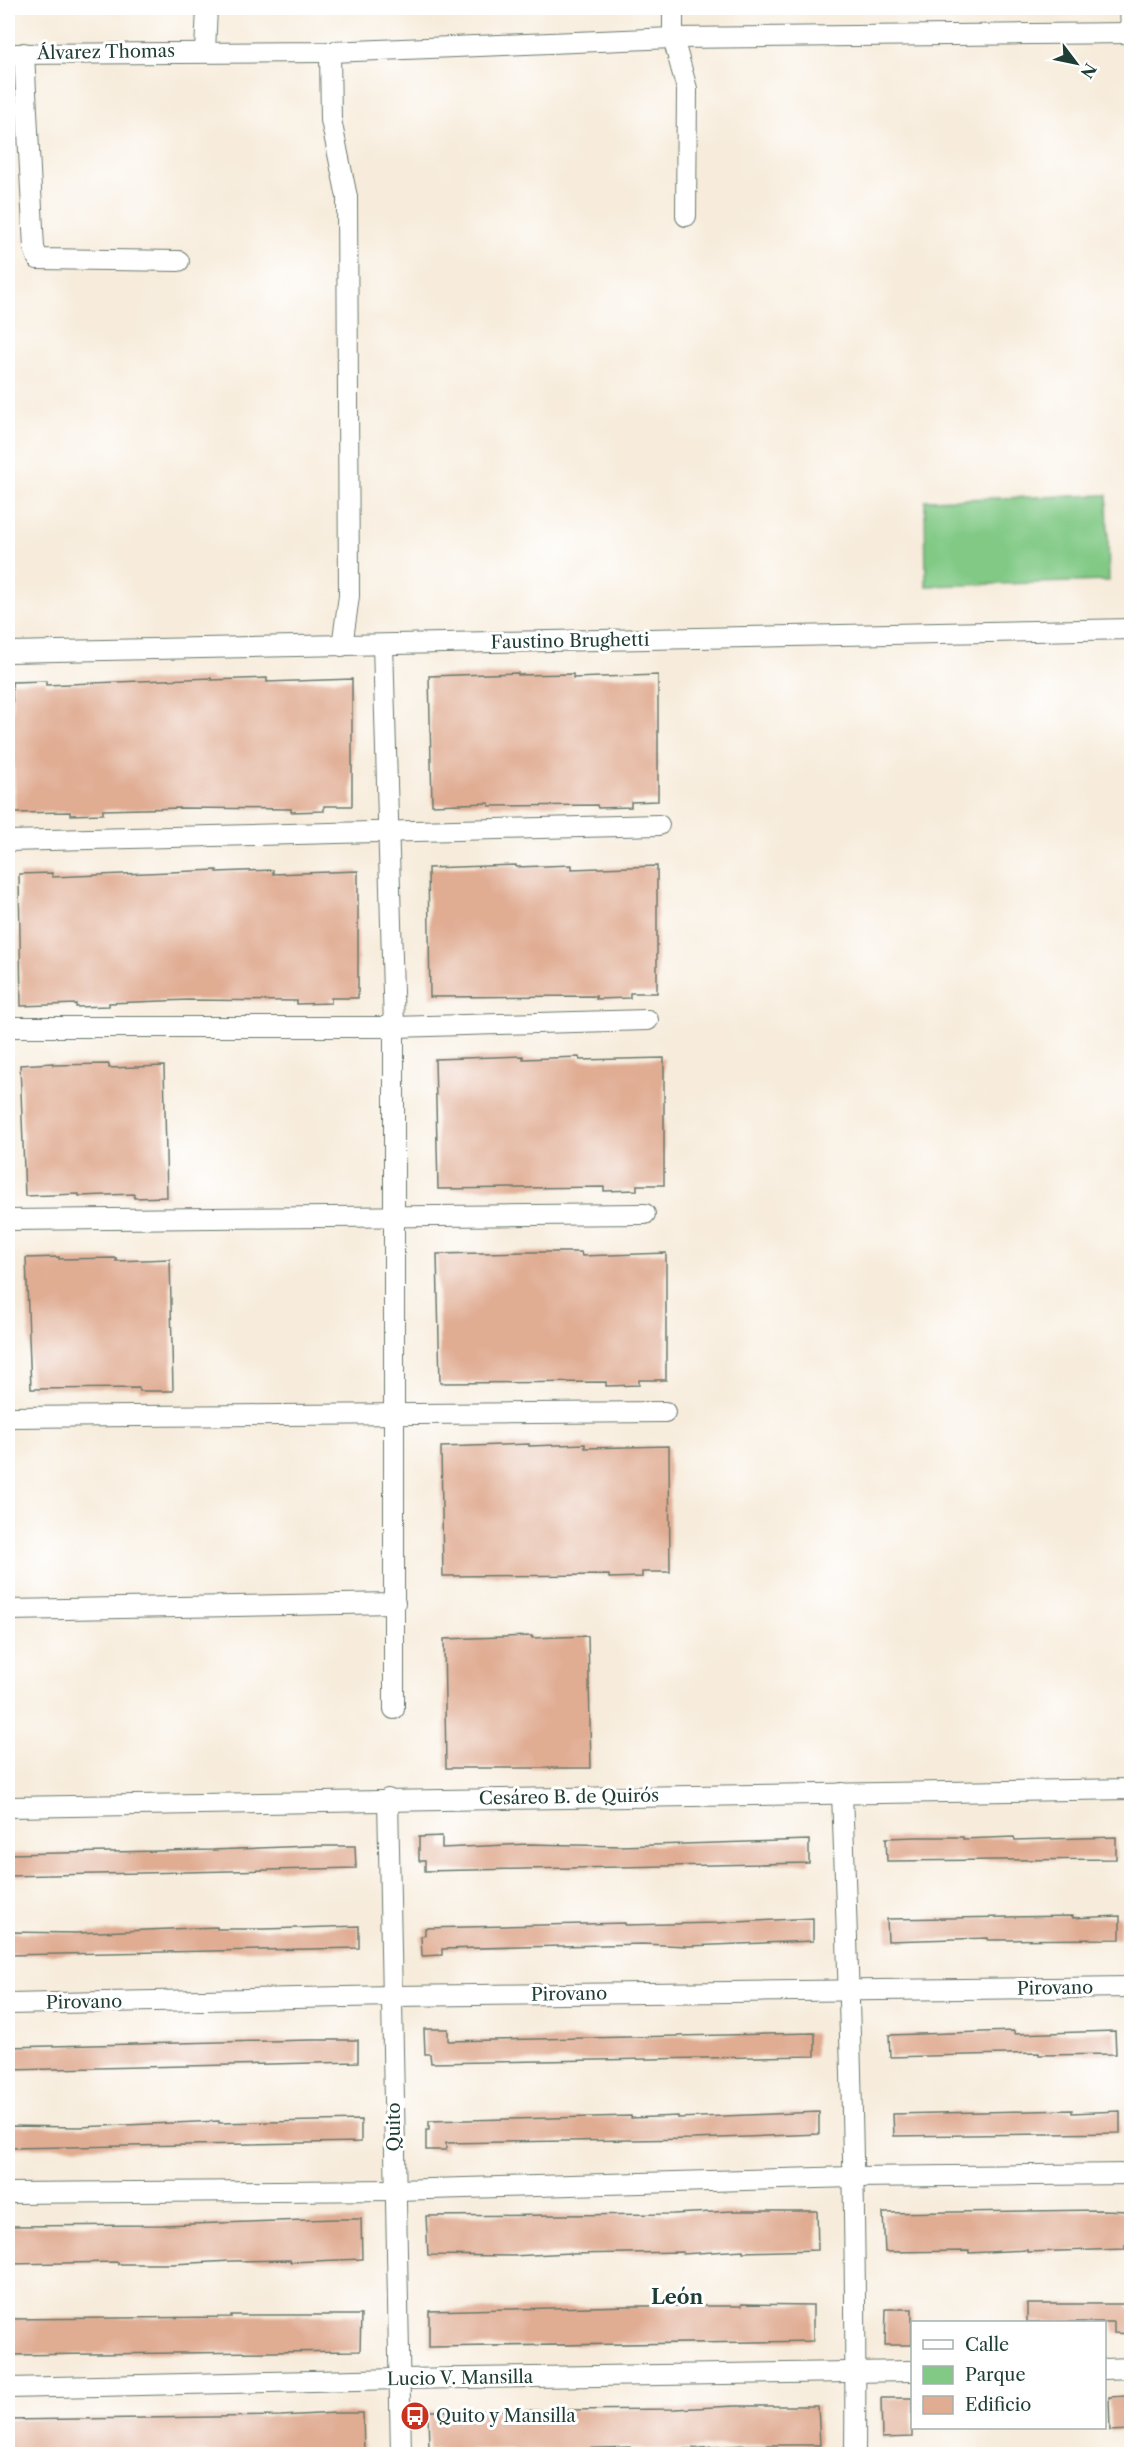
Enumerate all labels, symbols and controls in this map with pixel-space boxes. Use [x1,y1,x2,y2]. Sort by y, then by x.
north arrow [1046,33,1106,93]
street label: Álvarez Thomas [36,39,175,64]
text: N [1077,60,1101,82]
street label: Faustino Brughetti [491,629,650,653]
street label: Cesáreo B. de Quirós [479,1784,659,1810]
street label: Pirovano [1017,1976,1093,2000]
street label: Pirovano [531,1982,607,2006]
street label: Pirovano [46,1990,122,2014]
street label: Quito [383,2103,405,2151]
district label: León [651,2285,703,2309]
legend [911,2321,1106,2429]
text: Calle [965,2334,1009,2356]
text: Parque [965,2364,1026,2386]
street label: Lucio V. Mansilla [387,2366,534,2390]
text: Edificio [965,2394,1031,2416]
bus stop icon: Quito y Mansilla [399,2400,431,2432]
place label: Quito y Mansilla [436,2405,576,2427]

